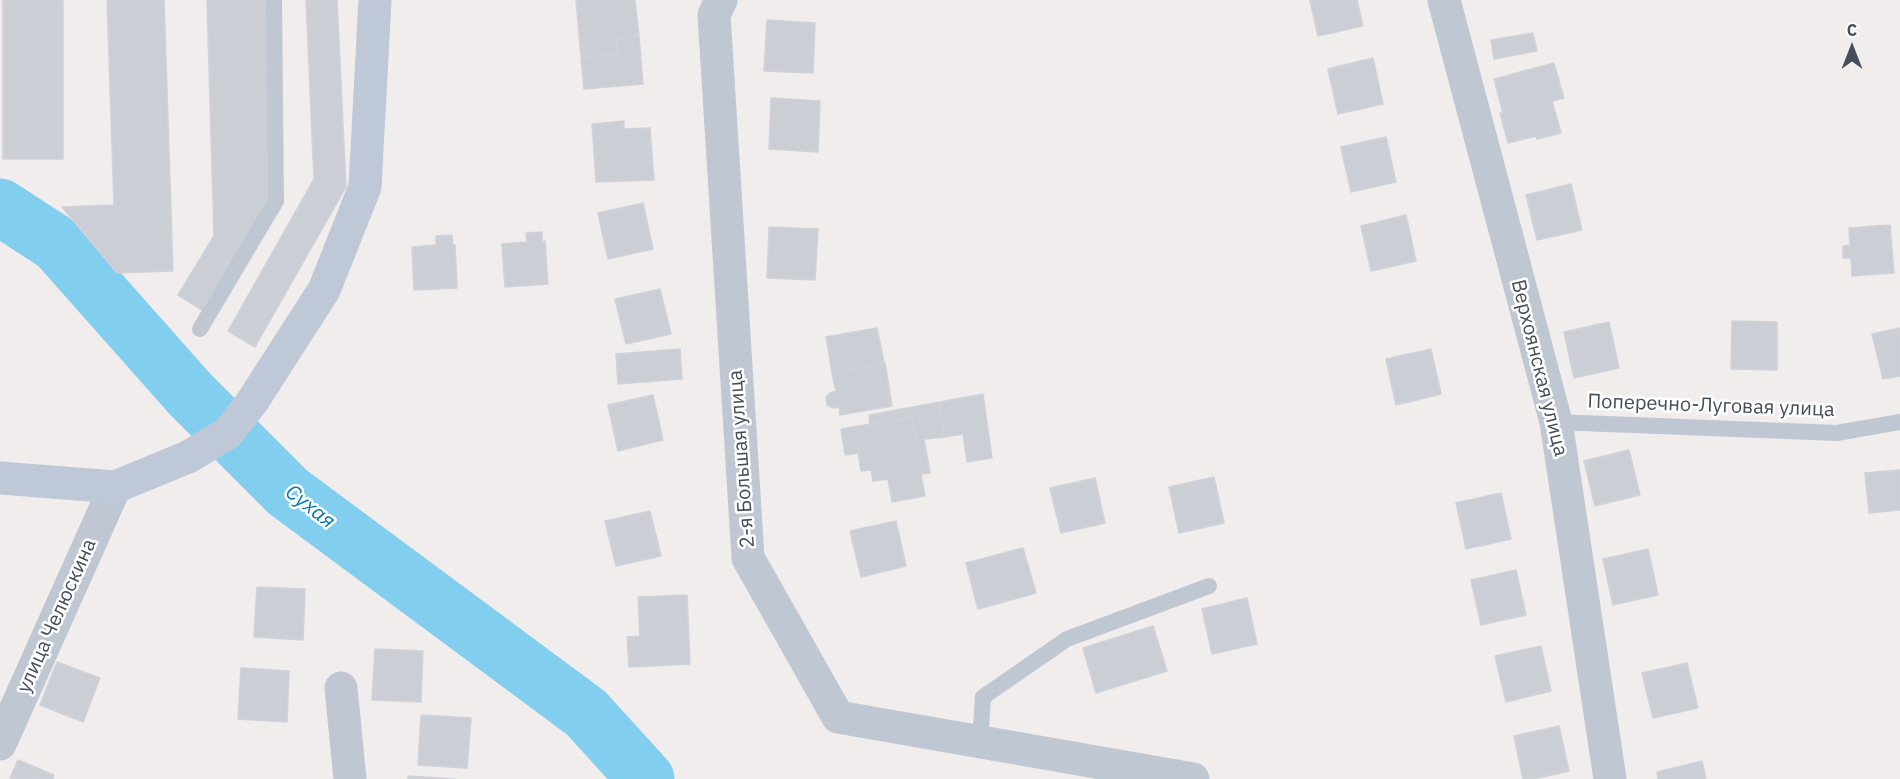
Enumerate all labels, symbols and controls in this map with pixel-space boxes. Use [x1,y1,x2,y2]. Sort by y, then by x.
north arrow [1822,18,1882,78]
text: С [1847,20,1857,40]
street label: Верхоянская улица [1505,277,1573,459]
street label: 2-я Большая улица [724,369,760,549]
street label: Поперечно-Луговая улица [1587,390,1835,422]
water label: Сухая [280,480,340,534]
street label: улица Челюскина [12,535,102,697]

